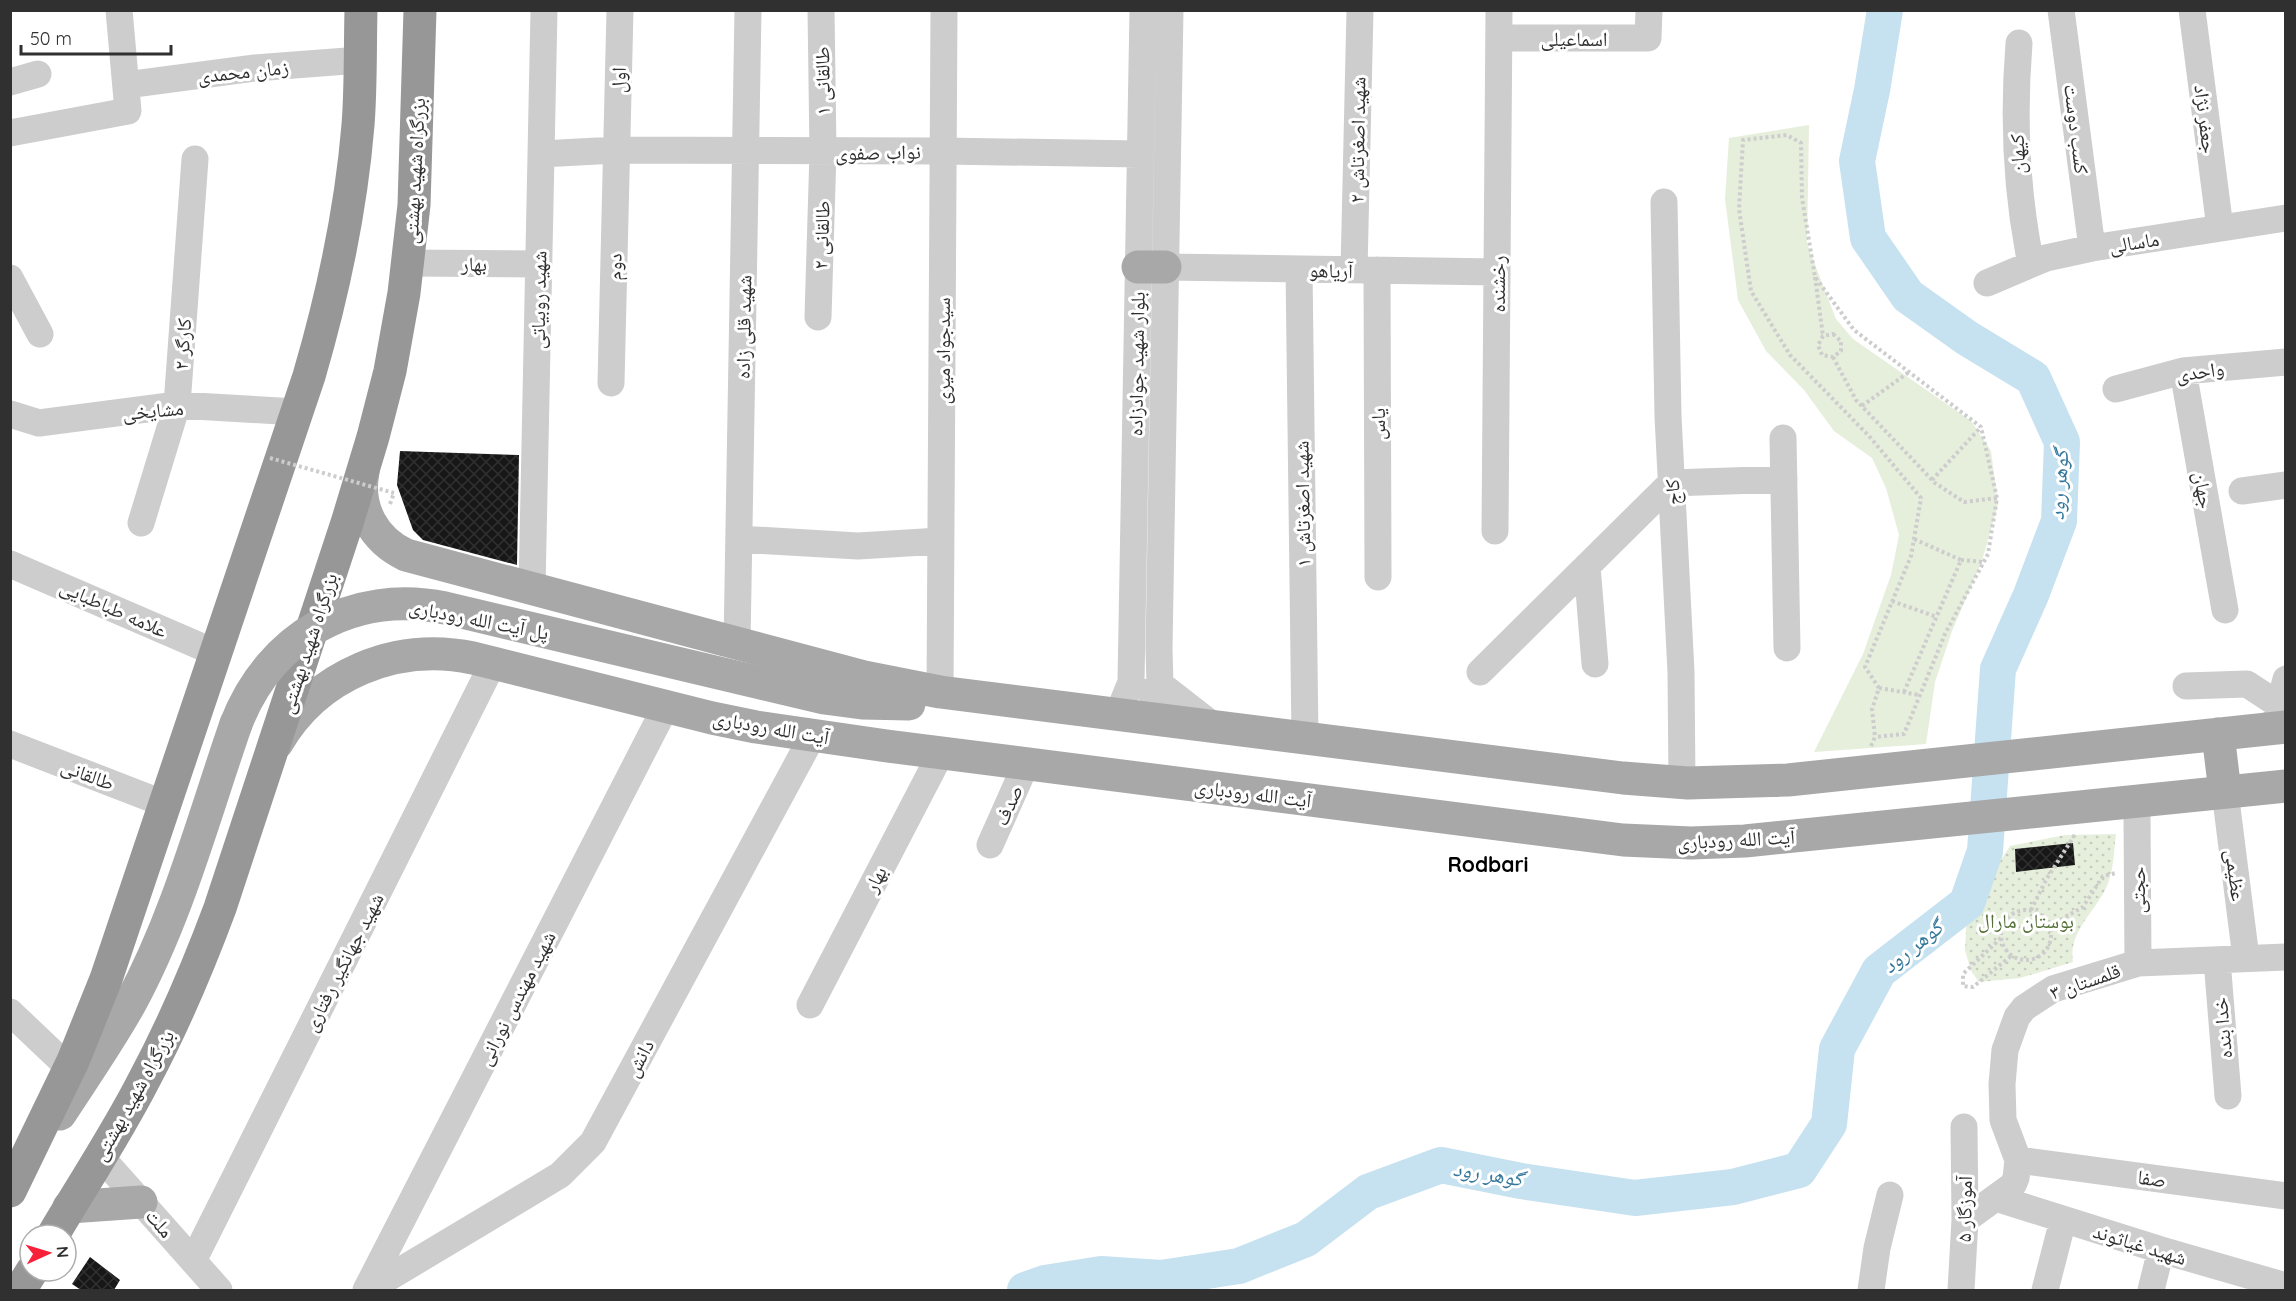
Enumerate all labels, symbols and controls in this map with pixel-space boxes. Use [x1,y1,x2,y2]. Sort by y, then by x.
scale bar [21,18,171,56]
street label: اسماعیلی [1540,26,1608,51]
text: 50 m [30,27,72,50]
street label: طالقانی ۱ [809,46,835,116]
street label: زمان محمدی [196,54,290,88]
street label: اول [605,67,631,93]
street label: شهید اصغرتاش ۲ [1343,77,1371,203]
street label: کسب دوست [2059,83,2095,175]
street label: جعفر نژاد [2189,83,2223,155]
street label: بزرگراه شهید بهشتی [398,97,430,245]
street label: کیهان [2004,134,2030,174]
street label: نواب صفوی [835,139,921,165]
street label: طالقانی ۲ [807,200,835,270]
street label: ماسالی [2107,226,2161,258]
street label: بهار [460,251,487,276]
street label: شهید روبیاتی [525,251,551,349]
street label: دوم [601,253,629,281]
street label: رخشنده [1485,255,1510,313]
street label: آریاهو [1309,257,1354,283]
street label: شهید قلی زاده [730,275,756,379]
street label: بلوار شهید جوادزاده [1122,291,1150,437]
street label: سیدجواد میری [930,297,955,405]
street label: کارگر ۲ [168,317,196,371]
street label: واحدی [2174,355,2226,387]
street label: مشایخی [121,395,185,425]
street label: یاس [1365,408,1390,440]
street label: شهید اصغرتاش ۱ [1288,441,1316,567]
water label: گوهر رود [2043,444,2074,521]
street label: جهان [2188,470,2220,511]
street label: کاج [1659,478,1686,506]
street label: بزرگراه شهید بهشتی [274,570,342,716]
street label: علامه طباطبایی [57,573,171,643]
street label: پل آیت الله رودباری [407,593,551,645]
street label: آیت الله رودباری [711,704,832,750]
street label: طالقانی [58,753,118,795]
street label: آیت الله رودباری [1193,773,1314,813]
street label: صدف [988,781,1028,829]
street label: آیت الله رودباری [1677,823,1796,855]
street label: عظیمی [2220,848,2252,902]
district label: Rodbari [1447,851,1529,877]
street label: بهار [858,862,892,897]
street label: حجتی [2125,866,2150,913]
street label: شهید جهانگیر رفتاری [297,889,389,1035]
park label: بوستان مارال [1978,908,2074,933]
water label: گوهر رود [1877,911,1951,978]
street label: شهید مهندس نورانی [471,927,561,1069]
street label: قلمستان ۳ [2046,957,2124,1005]
street label: خدا بنده [2207,996,2237,1060]
street label: بزرگراه شهید بهشتی [87,1025,179,1165]
street label: دانش [619,1035,659,1081]
water label: گوهر رود [1451,1155,1529,1192]
street label: صفا [2136,1164,2168,1192]
street label: آموزگار ۵ [1951,1175,1977,1242]
street label: ملت [141,1203,179,1243]
street label: شهید غیاثوند [2090,1218,2190,1270]
north arrow [18,1223,78,1283]
text: N [53,1245,73,1259]

